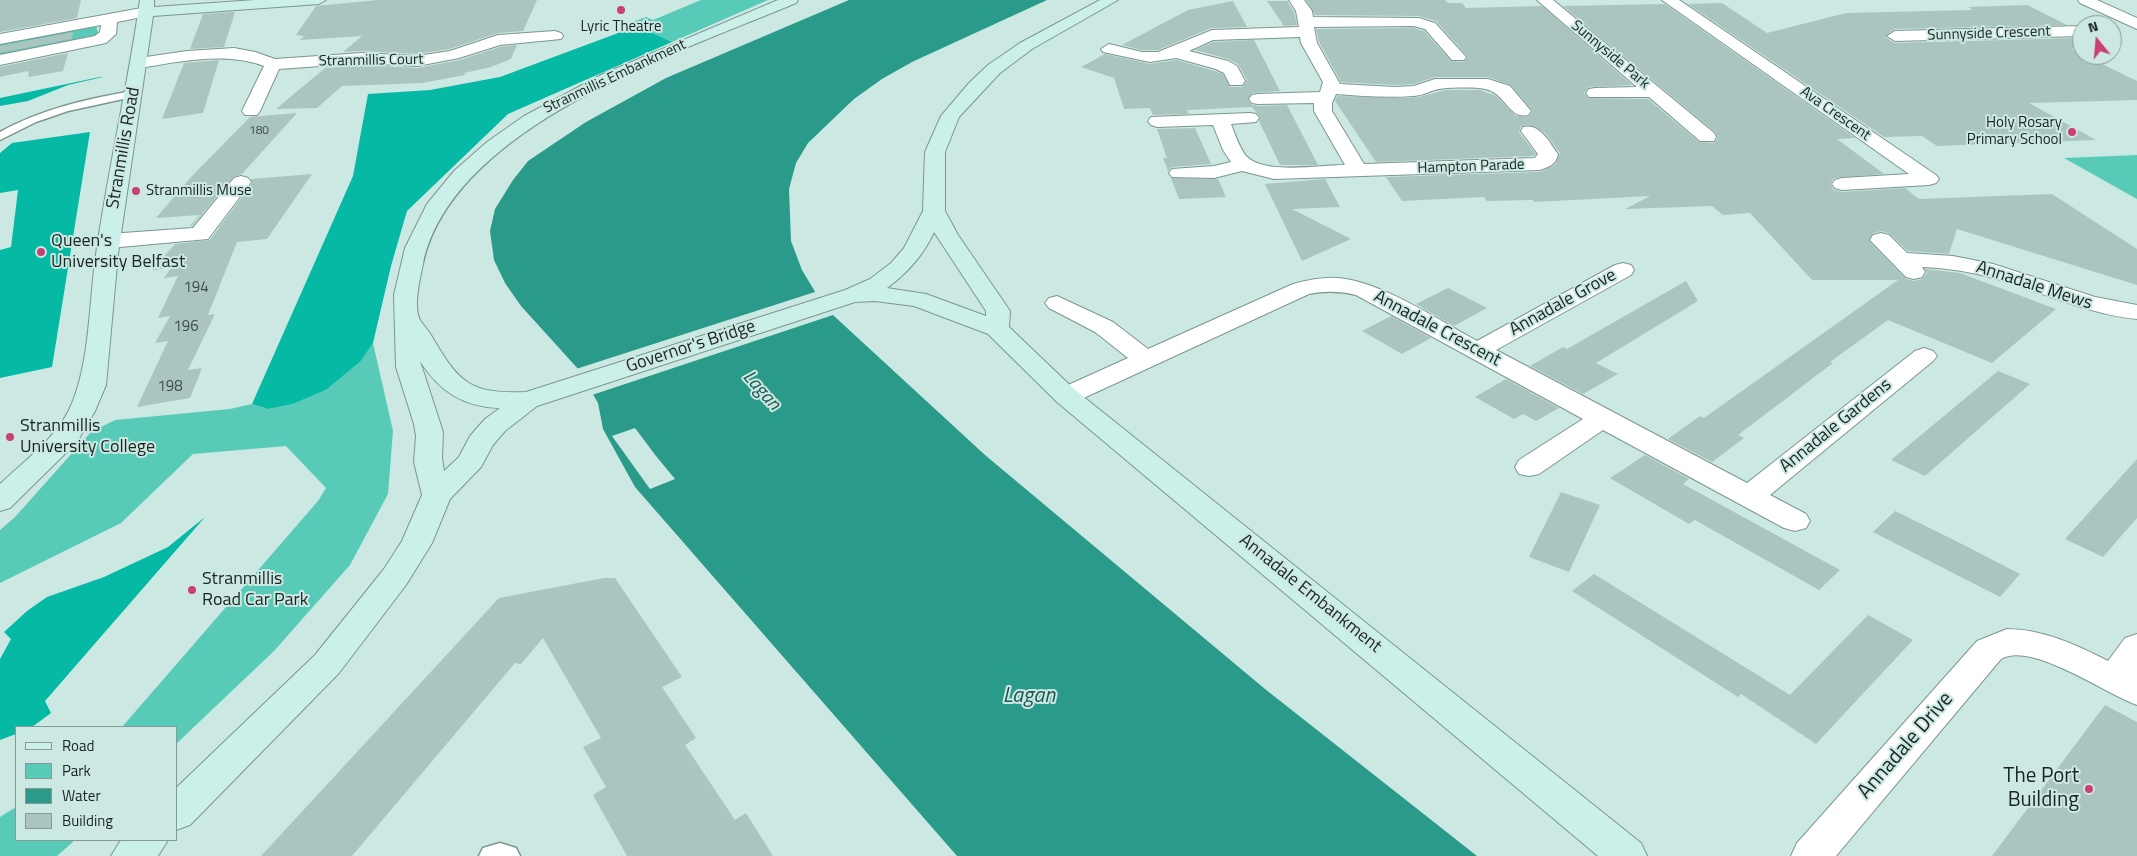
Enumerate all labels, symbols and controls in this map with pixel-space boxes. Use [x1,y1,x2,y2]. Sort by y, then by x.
marker: Lyric Theatre [615,4,627,16]
north arrow [2072,15,2122,65]
text: N [2085,15,2100,38]
street label: Sunnyside Park [1567,17,1653,93]
place label: Lyric Theatre [581,18,661,36]
street label: Sunnyside Crescent [1927,23,2051,45]
street label: Stranmillis Embankment [541,36,689,118]
street label: Stranmillis Court [319,51,423,71]
street label: Ava Crescent [1796,83,1874,145]
street label: Stranmillis Road [103,85,145,211]
place label: Holy Rosary Primary School [1967,114,2062,149]
house number: 180 [249,124,269,138]
marker: Holy Rosary Primary School [2066,126,2078,138]
street label: Hampton Parade [1417,156,1525,178]
place label: Stranmillis Muse [146,182,251,200]
marker: Stranmillis Muse [130,185,142,197]
place label: Queen's University Belfast [51,231,185,274]
marker: Queen's University Belfast [35,246,47,258]
street label: Annadale Mews [1973,257,2095,315]
street label: Annadale Grove [1506,265,1620,341]
house number: 194 [183,279,209,297]
street label: Annadale Crescent [1370,286,1504,372]
street label: Governor's Bridge [624,316,758,378]
house number: 196 [173,318,199,336]
water label: Lagan [737,366,785,416]
street label: Annadale Gardens [1776,374,1896,478]
house number: 198 [157,378,183,396]
place label: Stranmillis University College [20,416,155,458]
marker: Stranmillis University College [4,431,16,443]
street label: Annadale Embankment [1235,530,1385,658]
place label: Stranmillis Road Car Park [202,569,308,612]
marker: Stranmillis Road Car Park [186,584,198,596]
water label: Lagan [1003,684,1055,710]
street label: Annadale Drive [1853,687,1959,805]
legend [15,726,178,841]
text: Road [62,734,94,757]
text: Park [62,759,91,782]
place label: The Port Building [2003,764,2079,814]
marker: The Port Building [2083,783,2095,795]
text: Water [62,784,101,807]
text: Building [62,809,113,832]

